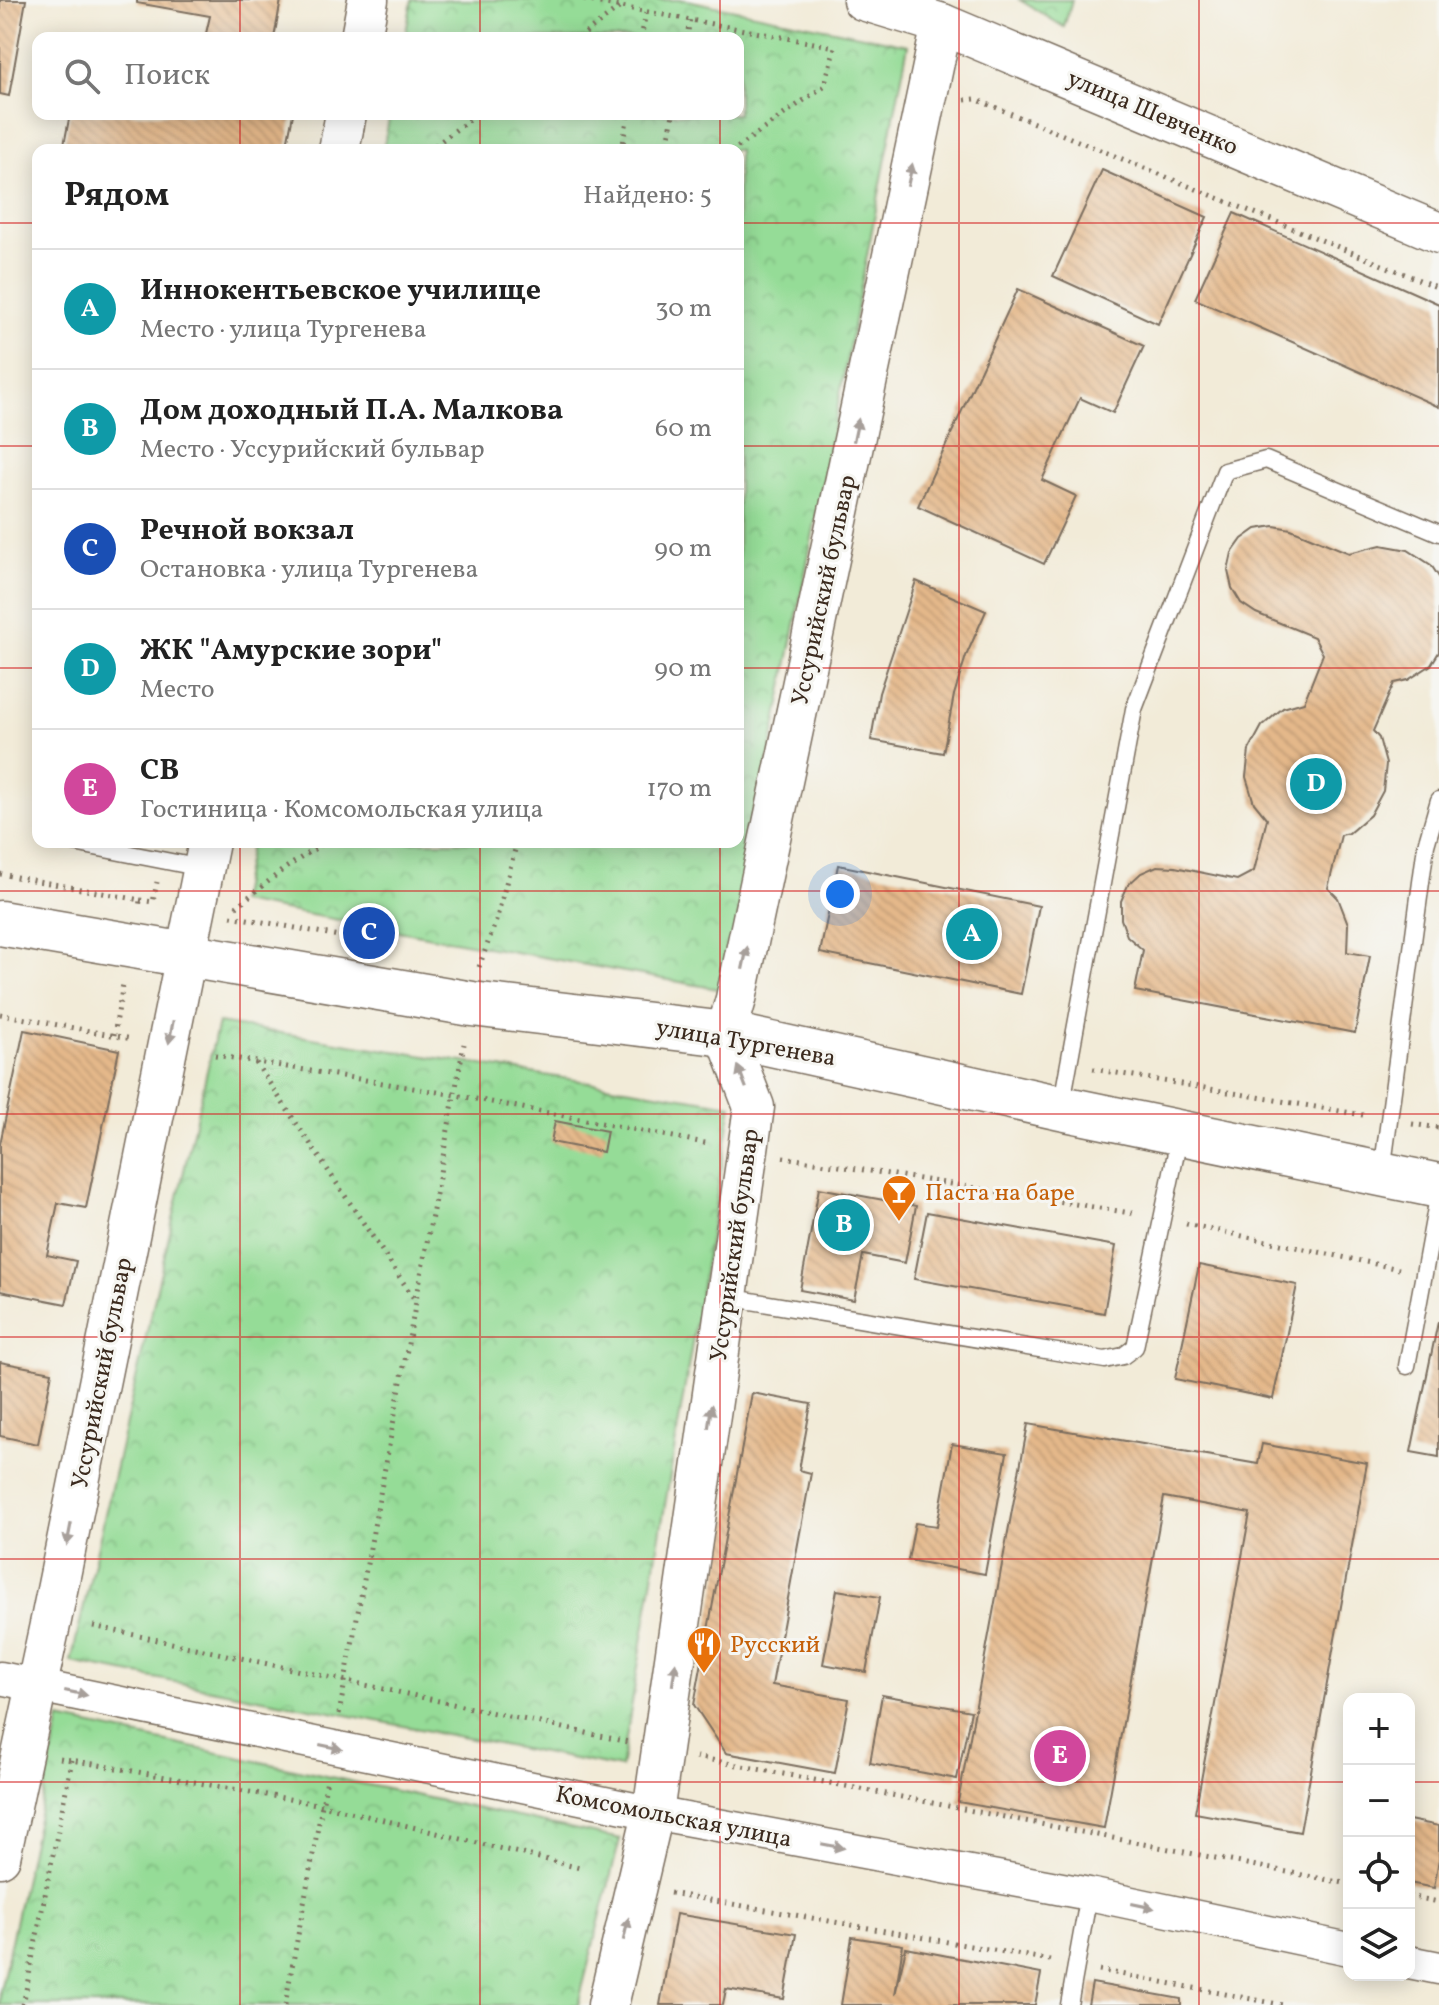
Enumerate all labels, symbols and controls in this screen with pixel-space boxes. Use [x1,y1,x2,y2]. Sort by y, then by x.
search box [32,32,744,120]
icon: search [60,54,104,98]
text: Поиск [124,55,210,97]
street label: улица Шевченко [1061,62,1243,165]
one-way arrow [904,163,917,188]
text: Рядом [64,173,169,220]
text: Найдено: 5 [583,178,712,214]
text: Иннокентьевское училище [140,270,541,312]
text: A [81,291,99,327]
text: 30 m [655,291,712,327]
text: Место · улица Тургенева [140,312,427,348]
text: Дом доходный П.А. Малкова [140,390,563,432]
text: B [81,411,99,447]
text: 60 m [655,411,712,447]
one-way arrow [850,417,863,442]
text: Место · Уссурийский бульвар [140,432,485,468]
street label: Уссурийский бульвар [784,472,866,709]
text: Речной вокзал [140,510,354,552]
text: C [82,531,98,567]
text: 90 m [654,531,712,567]
text: Остановка · улица Тургенева [140,552,479,588]
text: ЖК "Амурские зори" [140,630,442,672]
text: D [80,651,100,687]
text: 90 m [654,651,712,687]
text: Место [140,672,215,708]
text: СВ [140,750,179,792]
pin: D [1290,754,1342,814]
text: E [82,771,98,807]
text: 170 m [647,771,712,807]
text: Гостиница · Комсомольская улица [140,792,544,828]
your location [820,874,860,914]
pin: C [343,903,395,963]
pin: A [946,904,998,964]
one-way arrow [739,945,752,970]
street label: улица Тургенева [653,1011,838,1077]
one-way arrow [164,1020,176,1045]
one-way arrow [735,1065,748,1089]
street label: Уссурийский бульвар [703,1127,769,1364]
bar icon: Паста на баре [880,1173,918,1223]
place label: Паста на баре [925,1177,1075,1211]
pin: B [818,1195,870,1255]
street label: Уссурийский бульвар [64,1255,142,1492]
one-way arrow [704,1403,717,1428]
one-way arrow [62,1521,74,1546]
restaurant icon: Русский [685,1625,723,1675]
place label: Русский [730,1629,820,1663]
one-way arrow [668,1661,681,1686]
one-way arrow [64,1687,89,1700]
map controls [1343,1693,1415,1981]
button: + [1343,1693,1415,1765]
pin: E [1034,1726,1086,1786]
one-way arrow [318,1741,343,1754]
button: − [1343,1765,1415,1837]
street label: Комсомольская улица [553,1778,795,1858]
button: locate [1343,1837,1415,1909]
one-way arrow [821,1841,846,1853]
one-way arrow [1131,1900,1156,1913]
button: layers [1343,1909,1415,1981]
one-way arrow [620,1916,633,1941]

